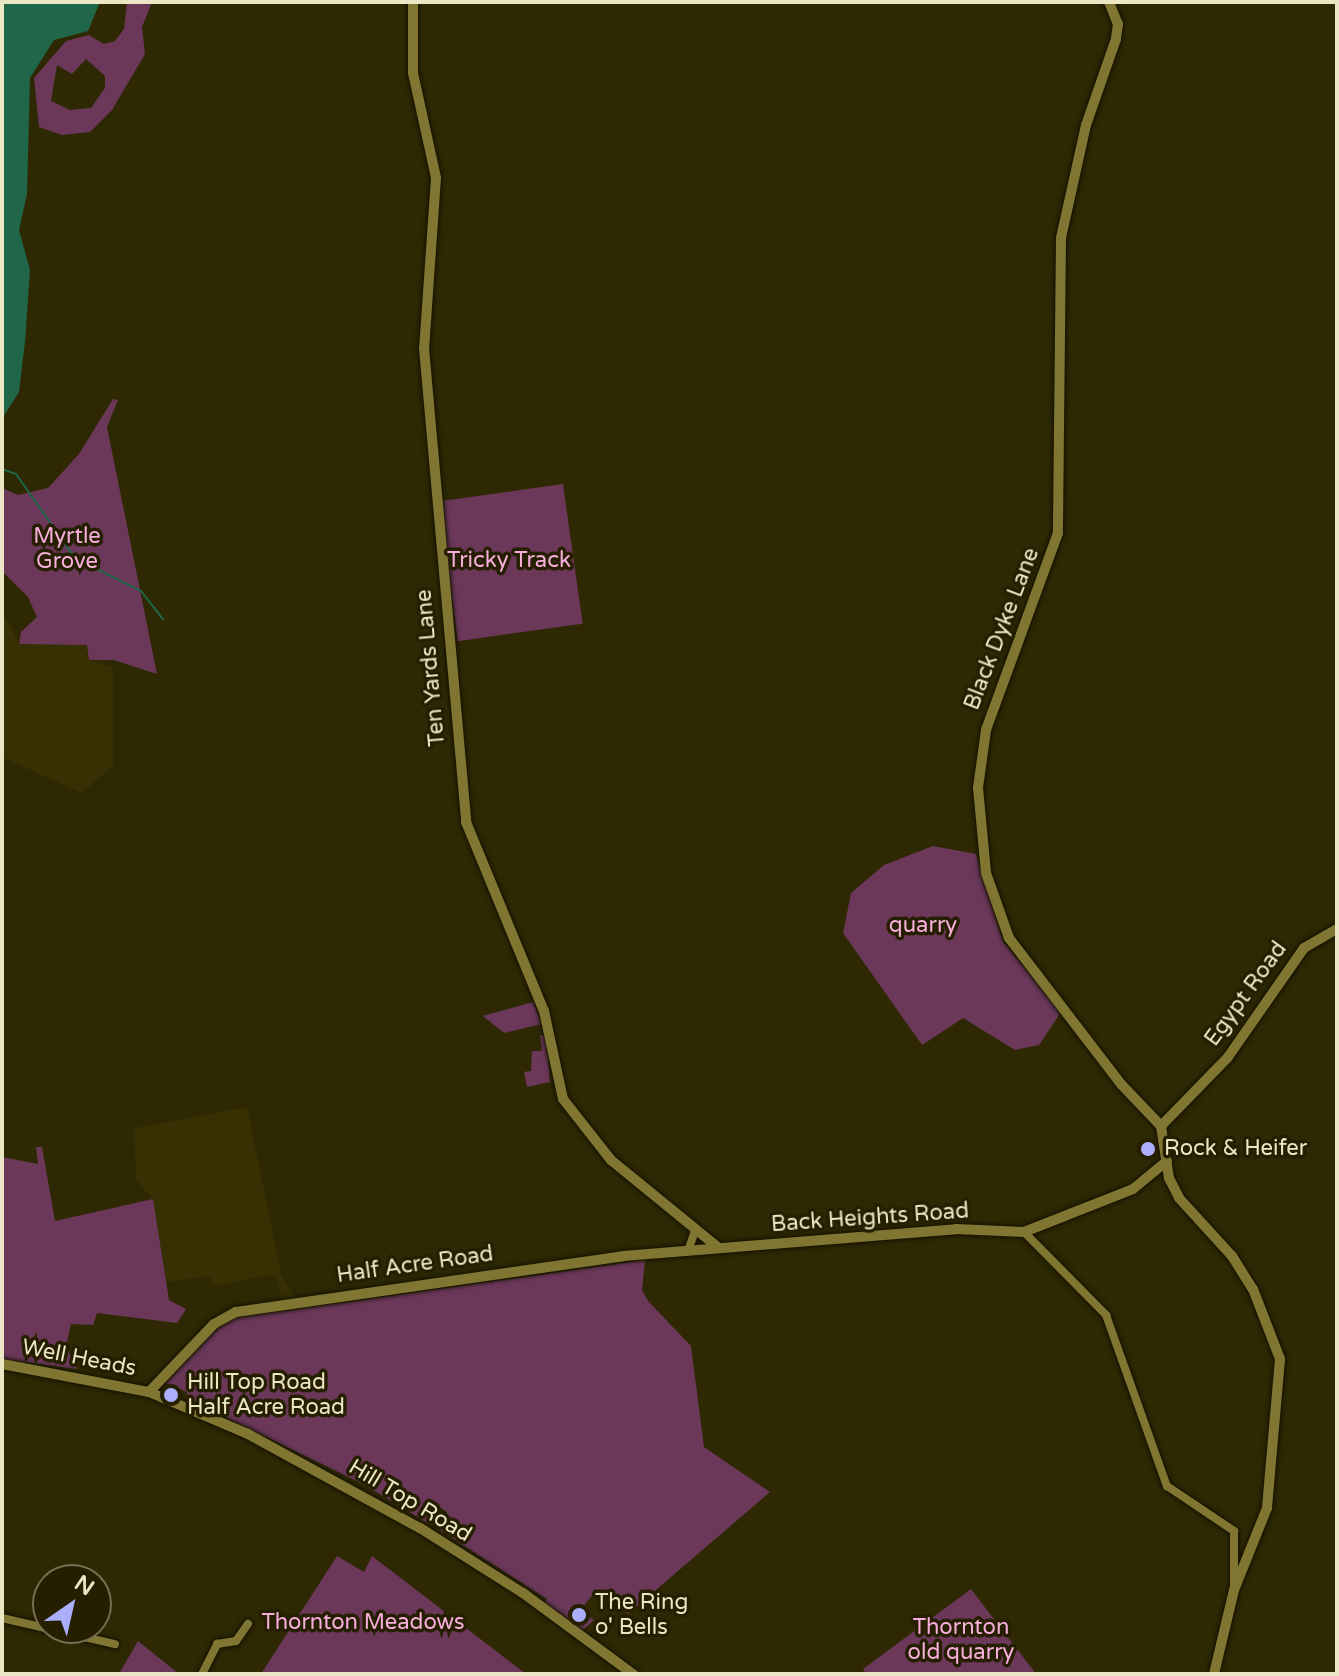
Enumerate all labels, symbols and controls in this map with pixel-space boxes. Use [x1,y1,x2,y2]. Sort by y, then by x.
park label: Myrtle Grove [33,523,101,574]
street label: Black Dyke Lane [959,544,1045,714]
park label: Tricky Track [447,548,571,574]
street label: Ten Yards Lane [411,588,451,748]
park label: quarry [889,913,957,939]
street label: Egypt Road [1199,937,1293,1051]
place label: Rock & Heifer [1164,1136,1307,1162]
marker: Rock & Heifer [1139,1140,1157,1158]
street label: Back Heights Road [770,1198,970,1238]
street label: Half Acre Road [335,1241,495,1289]
street label: Well Heads [20,1334,138,1382]
place label: Hill Top Road Half Acre Road [187,1369,345,1420]
marker: Hill Top Road Half Acre Road [162,1386,180,1404]
street label: Hill Top Road [344,1454,476,1548]
north arrow [32,1564,112,1644]
text: N [70,1570,99,1601]
place label: The Ring o' Bells [595,1589,688,1640]
marker: The Ring o' Bells [570,1606,588,1624]
park label: Thornton Meadows [261,1610,465,1636]
park label: Thornton old quarry [908,1614,1014,1666]

